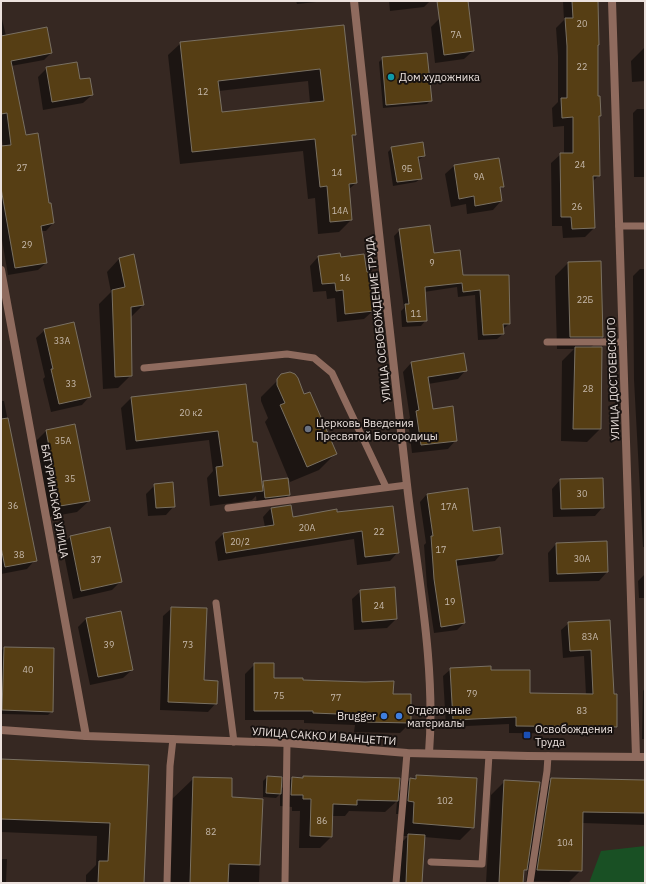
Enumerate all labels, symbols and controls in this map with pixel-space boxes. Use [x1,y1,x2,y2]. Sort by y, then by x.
house number: 20 [577,18,587,29]
house number: 7А [450,29,462,40]
house number: 22 [577,61,587,72]
place label: Дом художника [399,70,480,84]
marker: Дом художника [386,72,396,82]
house number: 12 [198,86,208,97]
house number: 24 [575,159,585,170]
house number: 27 [17,162,27,173]
house number: 9Б [401,163,413,174]
house number: 14 [332,167,342,178]
house number: 9А [473,171,485,182]
house number: 26 [572,201,582,212]
house number: 14А [332,205,349,216]
street label: УЛИЦА ОСВОБОЖДЕНИЕ ТРУДА [362,235,394,403]
house number: 29 [22,239,32,250]
house number: 9 [429,257,435,268]
house number: 16 [340,272,350,283]
house number: 22Б [577,294,594,305]
house number: 11 [411,308,421,319]
street label: УЛИЦА ДОСТОЕВСКОГО [604,317,622,441]
house number: 33А [54,335,71,346]
house number: 33 [66,378,76,389]
house number: 28 [583,383,593,394]
house number: 20 к2 [179,407,203,418]
place label: Церковь Введения Пресвятой Богородицы [316,416,438,443]
marker: Церковь Введения Пресвятой Богородицы [303,424,313,434]
house number: 35А [55,435,72,446]
street label: БАТУРИНСКАЯ УЛИЦА [38,443,72,559]
house number: 35 [65,473,75,484]
house number: 30 [577,488,587,499]
house number: 36 [8,500,18,511]
house number: 17А [441,501,458,512]
house number: 20А [299,522,316,533]
house number: 22 [374,526,384,537]
house number: 20/2 [230,536,250,547]
house number: 17 [436,544,446,555]
house number: 38 [14,549,24,560]
house number: 30А [574,553,591,564]
house number: 37 [91,554,101,565]
house number: 19 [445,596,455,607]
house number: 24 [374,600,384,611]
house number: 83А [582,631,599,642]
house number: 39 [104,639,114,650]
house number: 73 [183,639,193,650]
house number: 40 [23,664,33,675]
house number: 79 [467,688,477,699]
house number: 75 [274,690,284,701]
house number: 77 [331,692,341,703]
place label: Отделочные материалы [407,703,471,730]
house number: 83 [577,705,587,716]
place label: Brugger [337,709,376,723]
marker: Brugger [379,711,389,721]
marker: Отделочные материалы [394,711,404,721]
place label: Освобождения Труда [535,722,613,749]
street label: УЛИЦА САККО И ВАНЦЕТТИ [251,724,397,748]
marker: Освобождения Труда [522,730,532,740]
house number: 102 [437,795,453,806]
house number: 86 [317,815,327,826]
house number: 82 [206,826,216,837]
house number: 104 [557,837,573,848]

